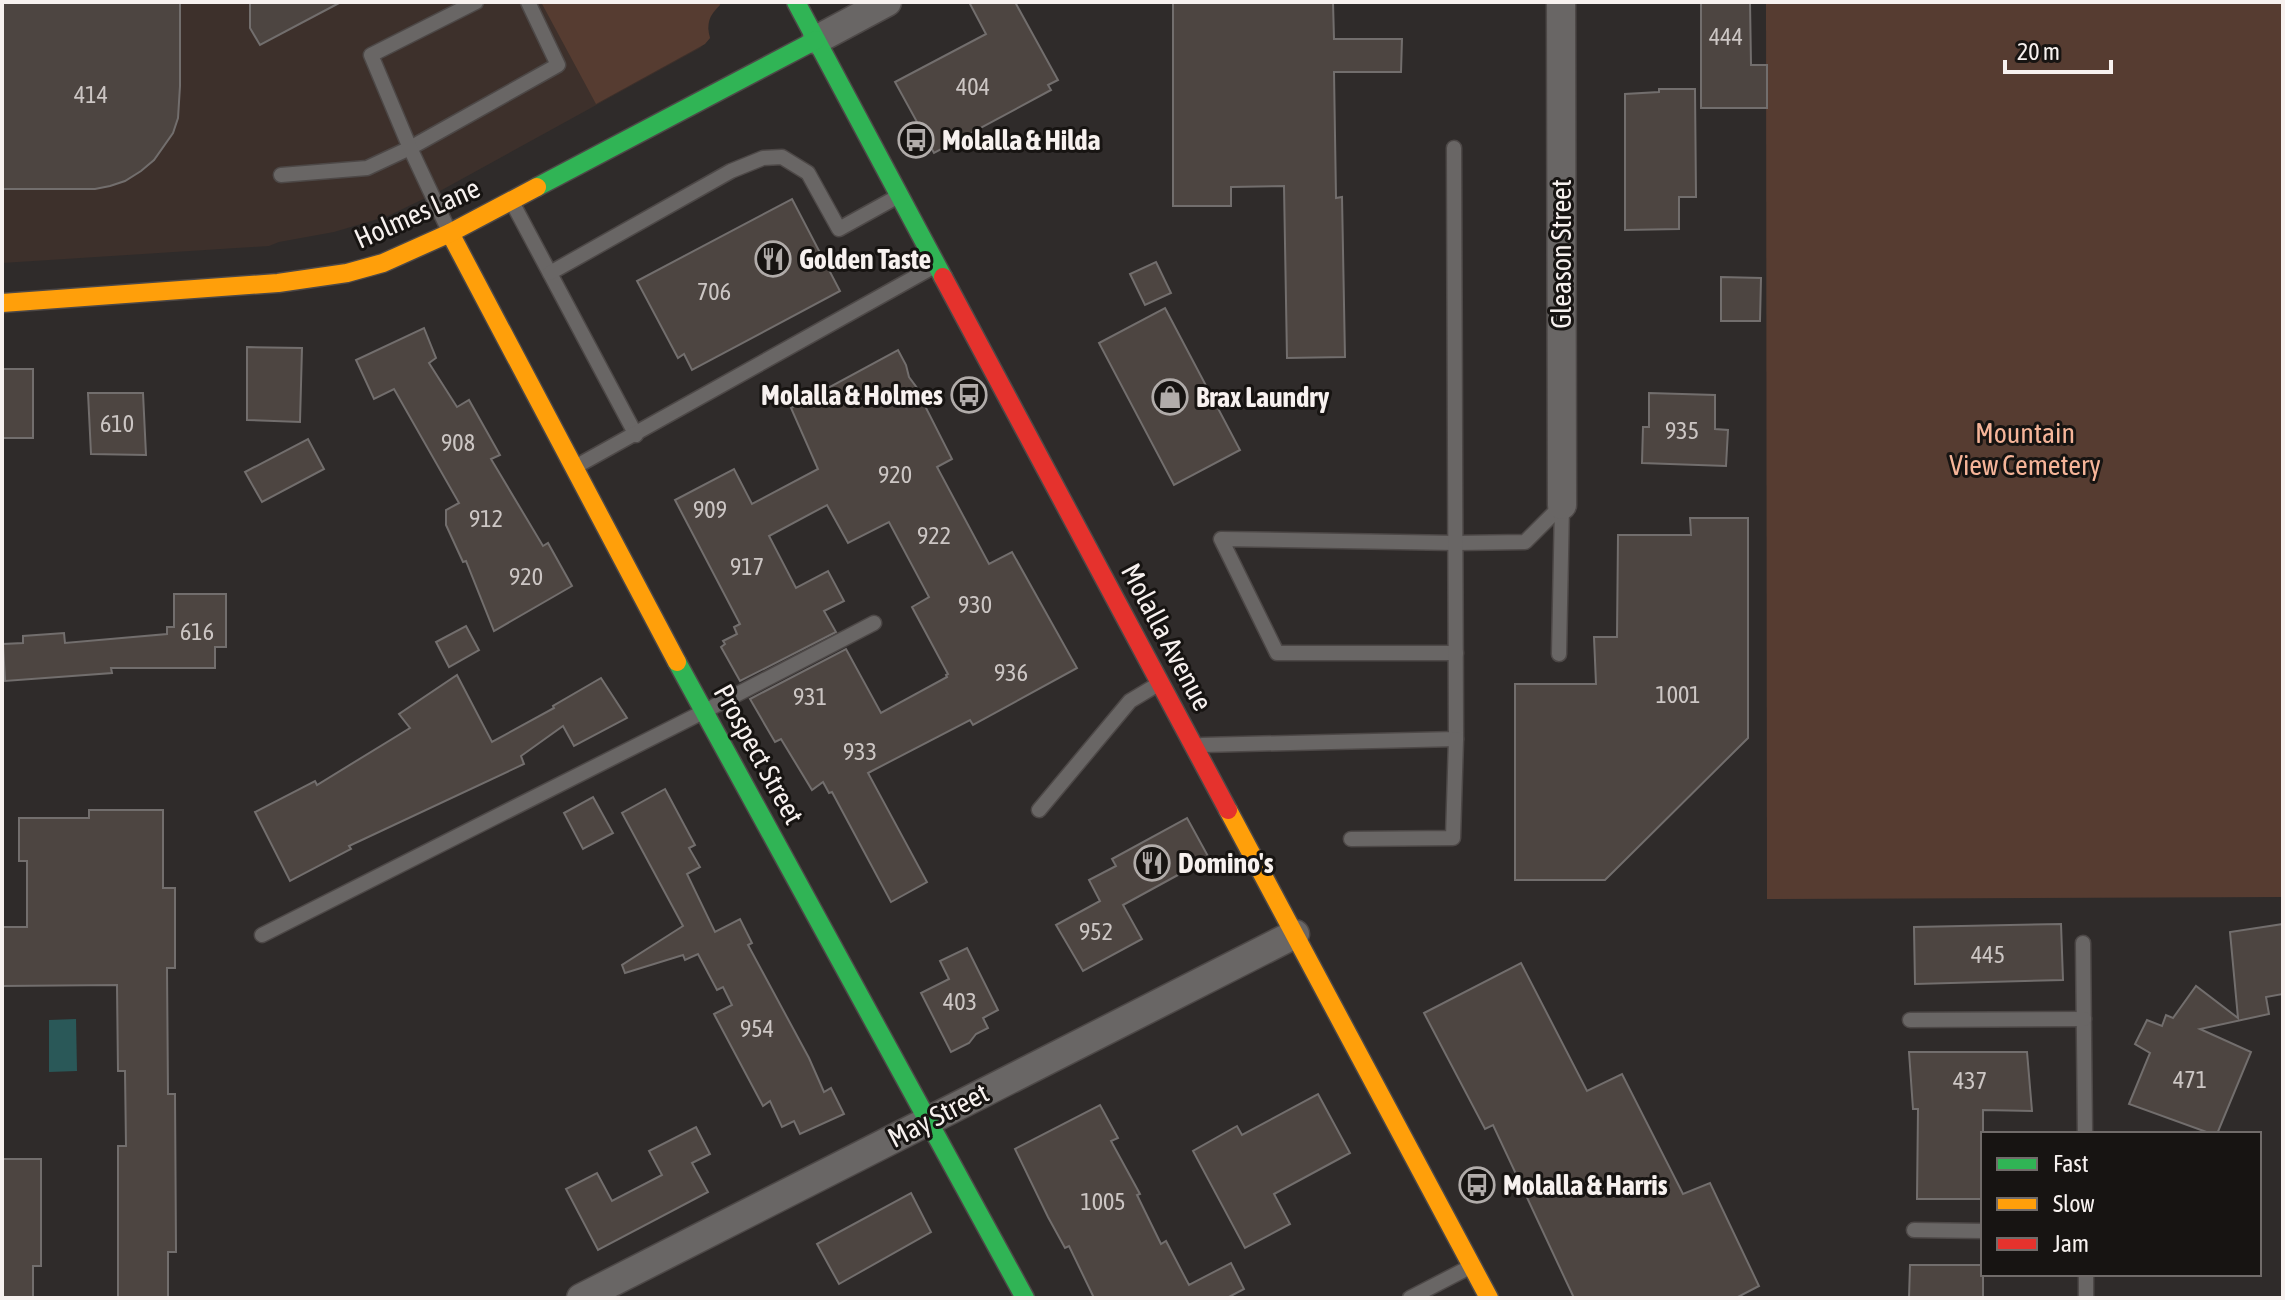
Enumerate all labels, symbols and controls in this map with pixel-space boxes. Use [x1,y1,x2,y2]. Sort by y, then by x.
house number: 444 [1709,23,1743,50]
scale bar [2005,24,2111,74]
text: 20 m [2017,38,2060,65]
house number: 404 [956,73,990,100]
house number: 414 [74,81,108,108]
bus stop icon: Molalla & Hilda [897,121,935,159]
place label: Molalla & Hilda [942,124,1101,156]
street label: Holmes Lane [349,171,485,255]
street label: Gleason Street [1545,179,1577,329]
restaurant icon: Golden Taste [754,240,792,278]
place label: Golden Taste [799,243,931,275]
house number: 706 [697,278,731,305]
bus stop icon: Molalla & Holmes [950,376,988,414]
shop icon: Brax Laundry [1151,378,1189,416]
place label: Molalla & Holmes [761,379,943,411]
place label: Brax Laundry [1196,381,1330,413]
house number: 610 [100,410,134,437]
house number: 935 [1665,417,1699,444]
park label: Mountain View Cemetery [1949,417,2101,481]
house number: 908 [441,429,475,456]
house number: 920 [878,461,912,488]
house number: 909 [693,496,727,523]
house number: 912 [469,505,503,532]
house number: 922 [917,522,951,549]
house number: 917 [730,553,764,580]
street label: Molalla Avenue [1115,558,1219,716]
house number: 920 [509,563,543,590]
house number: 930 [958,591,992,618]
house number: 616 [180,618,214,645]
house number: 936 [994,659,1028,686]
street label: Prospect Street [708,679,810,829]
house number: 1001 [1655,681,1701,708]
house number: 931 [793,683,827,710]
house number: 933 [843,738,877,765]
restaurant icon: Domino's [1133,844,1171,882]
place label: Domino's [1178,847,1274,879]
house number: 952 [1079,918,1113,945]
house number: 445 [1971,941,2005,968]
house number: 403 [943,988,977,1015]
house number: 954 [740,1015,774,1042]
house number: 471 [2173,1066,2207,1093]
house number: 437 [1953,1067,1987,1094]
street label: May Street [882,1076,994,1154]
legend [1981,1132,2261,1276]
text: Fast [2053,1150,2089,1177]
bus stop icon: Molalla & Harris [1458,1166,1496,1204]
place label: Molalla & Harris [1503,1169,1668,1201]
house number: 1005 [1080,1188,1126,1215]
text: Slow [2053,1190,2095,1217]
text: Jam [2053,1230,2089,1257]

